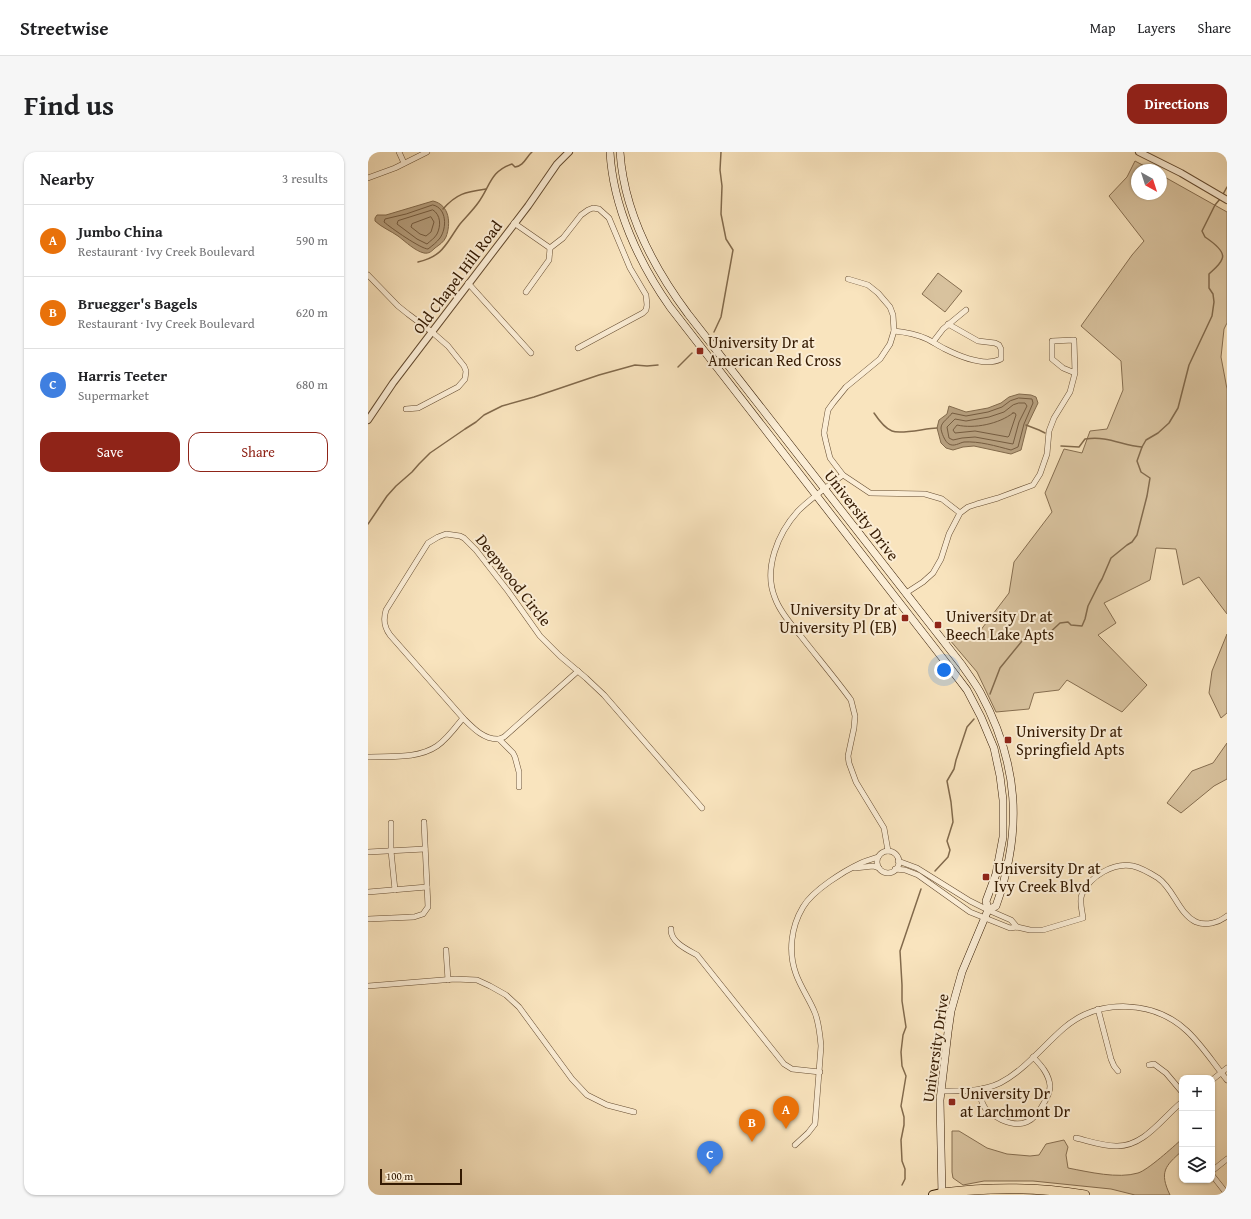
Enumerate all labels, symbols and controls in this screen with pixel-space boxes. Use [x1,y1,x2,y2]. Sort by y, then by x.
text: Streetwise [20,14,109,42]
text: Map [1090,18,1116,38]
text: Layers [1138,18,1176,38]
text: Share [1198,18,1231,38]
text: Find us [24,84,114,125]
button: Directions [1127,84,1227,124]
north arrow [1131,164,1167,200]
text: Nearby [40,166,94,191]
text: 3 results [282,169,328,188]
street label: Old Chapel Hill Road [406,215,508,339]
text: Jumbo China [78,221,163,242]
text: A [49,231,57,250]
text: 590 m [296,231,328,250]
text: Restaurant · Ivy Creek Boulevard [78,242,255,261]
text: Bruegger's Bagels [78,293,197,314]
text: B [49,303,57,322]
text: 620 m [296,303,328,322]
text: Restaurant · Ivy Creek Boulevard [78,314,255,333]
place label: University Dr at American Red Cross [708,330,841,372]
marker: University Dr at American Red Cross [695,346,705,356]
text: Harris Teeter [78,365,167,386]
text: C [49,375,57,394]
text: 680 m [296,375,328,394]
text: Supermarket [78,386,149,405]
button: Save [40,432,180,472]
button: Share [188,432,328,472]
street label: University Drive [819,464,905,566]
street label: Deepwood Circle [470,529,558,631]
place label: University Dr at University Pl (EB) [779,597,897,639]
place label: University Dr at Beech Lake Apts [946,604,1054,646]
marker: University Dr at University Pl (EB) [900,613,910,623]
marker: University Dr at Beech Lake Apts [933,620,943,630]
your location [934,660,954,680]
place label: University Dr at Springfield Apts [1016,719,1125,761]
marker: University Dr at Springfield Apts [1003,735,1013,745]
place label: University Dr at Ivy Creek Blvd [994,856,1101,898]
marker: University Dr at Ivy Creek Blvd [981,872,991,882]
street label: University Drive [915,992,955,1104]
map controls [1179,1075,1215,1183]
button: + [1179,1075,1215,1111]
place label: University Dr at Larchmont Dr [960,1081,1070,1123]
pin: A [773,1096,799,1129]
marker: University Dr at Larchmont Dr [947,1097,957,1107]
pin: B [739,1109,765,1142]
button: − [1179,1111,1215,1147]
pin: C [697,1141,723,1174]
button: layers [1179,1147,1215,1183]
scale bar [380,1167,462,1186]
text: 100 m [386,1168,413,1184]

